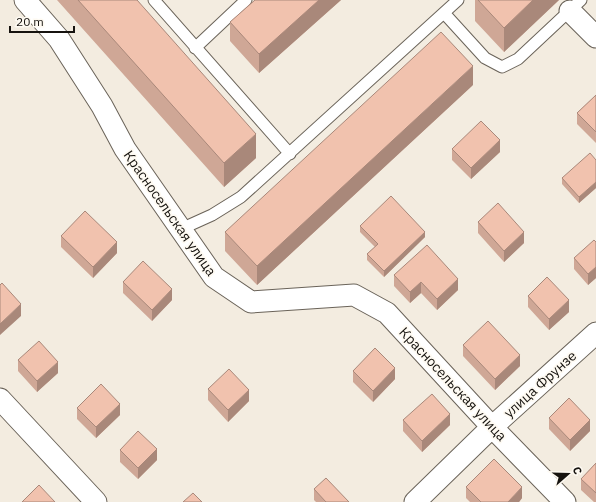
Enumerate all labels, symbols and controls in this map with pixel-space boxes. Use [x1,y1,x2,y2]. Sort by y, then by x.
scale bar [10,8,74,34]
text: 20 m [16,14,44,29]
street label: Красносельская улица [120,147,221,280]
street label: Красносельская улица [395,323,511,445]
street label: улица Фрунзе [500,346,580,421]
north arrow [548,454,588,494]
text: С [570,465,585,476]

